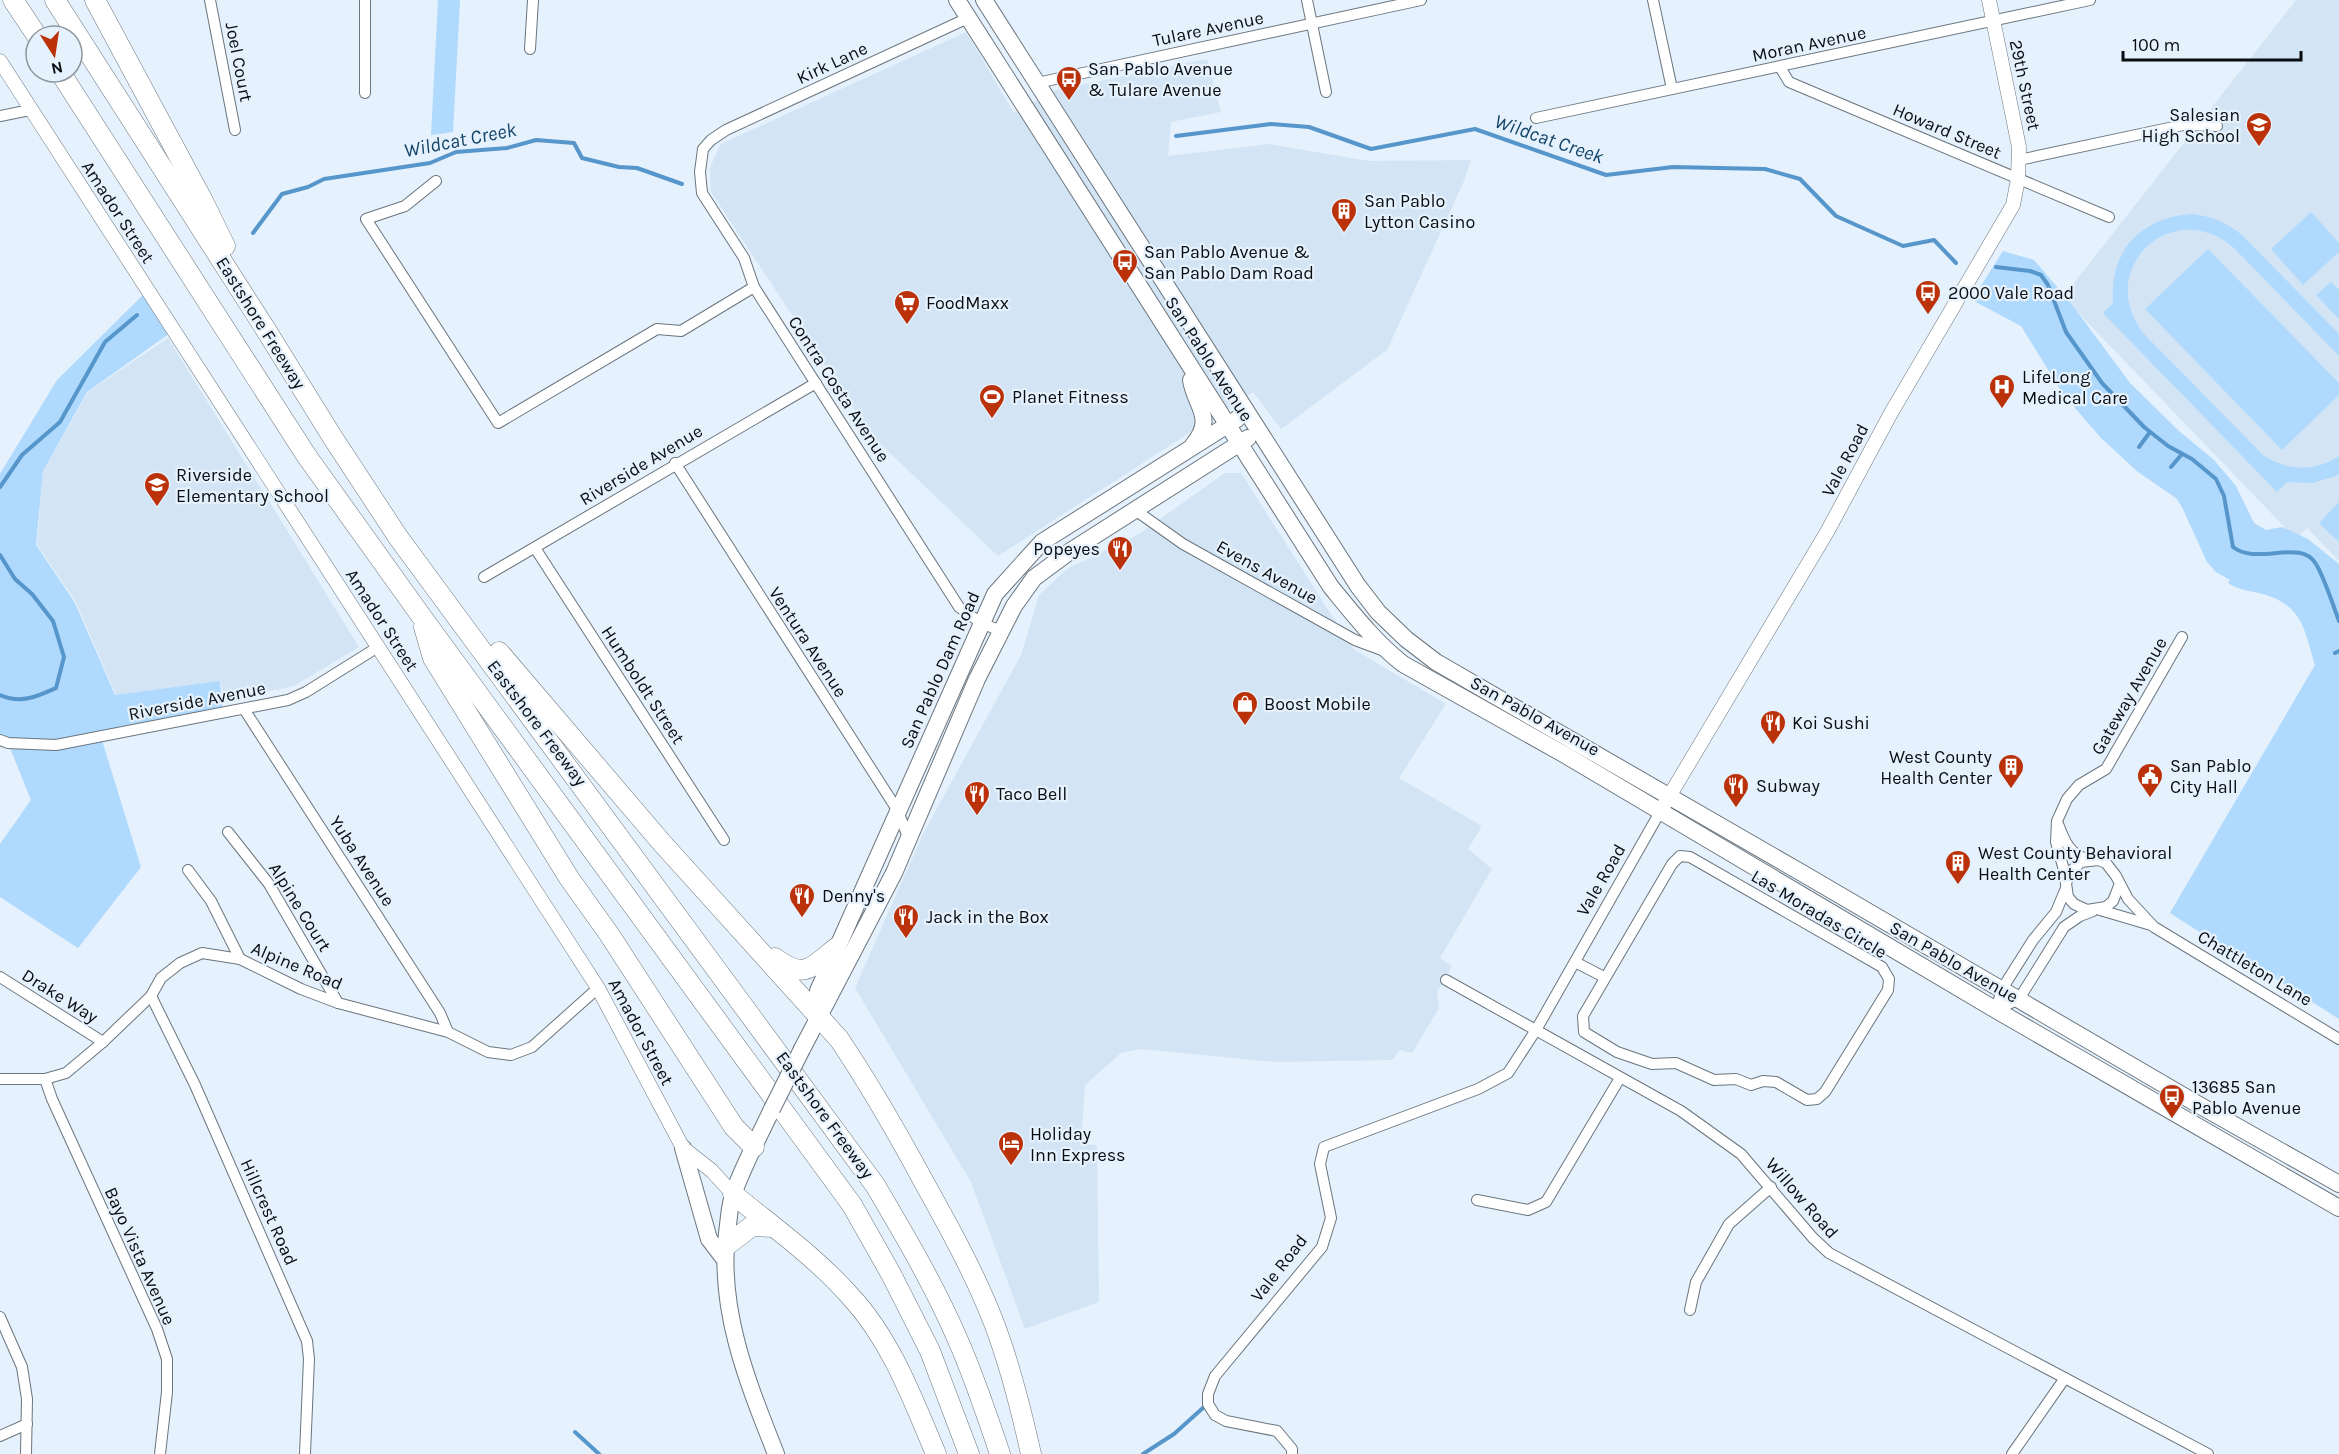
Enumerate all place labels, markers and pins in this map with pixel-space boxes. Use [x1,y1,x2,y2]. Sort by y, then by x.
place label: San Pablo Avenue & Tulare Avenue [1088,58,1233,101]
bus stop icon: San Pablo Avenue & Tulare Avenue [1054,64,1084,102]
place label: Salesian High School [2142,104,2240,147]
school or university icon: Salesian High School [2244,110,2274,148]
place label: San Pablo Lytton Casino [1364,190,1475,233]
building icon: San Pablo Lytton Casino [1329,196,1359,234]
place label: San Pablo Avenue & San Pablo Dam Road [1144,241,1314,284]
bus stop icon: San Pablo Avenue & San Pablo Dam Road [1110,247,1140,285]
bus stop icon: 2000 Vale Road [1913,278,1943,316]
place label: 2000 Vale Road [1948,282,2074,304]
supermarket icon: FoodMaxx [892,288,922,326]
place label: FoodMaxx [926,292,1009,314]
place label: LifeLong Medical Care [2022,366,2128,409]
hospital icon: LifeLong Medical Care [1987,372,2017,410]
sports icon: Planet Fitness [977,382,1007,420]
place label: Planet Fitness [1012,386,1129,408]
place label: Riverside Elementary School [176,464,329,507]
school or university icon: Riverside Elementary School [142,470,172,508]
restaurant icon: Popeyes [1105,534,1135,572]
place label: Popeyes [1033,538,1100,560]
shop icon: Boost Mobile [1230,689,1260,727]
place label: Boost Mobile [1264,693,1371,715]
restaurant icon: Koi Sushi [1758,708,1788,746]
place label: Koi Sushi [1792,712,1870,734]
place label: West County Health Center [1880,746,1993,789]
building icon: West County Health Center [1996,752,2026,790]
place label: San Pablo City Hall [2170,755,2251,798]
public building icon: San Pablo City Hall [2135,761,2165,799]
restaurant icon: Subway [1721,771,1751,809]
place label: Subway [1756,775,1820,797]
restaurant icon: Taco Bell [962,779,992,817]
place label: Taco Bell [996,783,1067,805]
place label: West County Behavioral Health Center [1978,842,2172,885]
building icon: West County Behavioral Health Center [1943,848,1973,886]
restaurant icon: Denny's [787,881,817,919]
place label: Denny's [822,885,885,907]
restaurant icon: Jack in the Box [891,902,921,940]
place label: Jack in the Box [926,906,1049,928]
place label: 13685 San Pablo Avenue [2192,1076,2301,1119]
bus stop icon: 13685 San Pablo Avenue [2157,1082,2187,1120]
place label: Holiday Inn Express [1030,1123,1126,1166]
hotel icon: Holiday Inn Express [996,1129,1026,1167]

